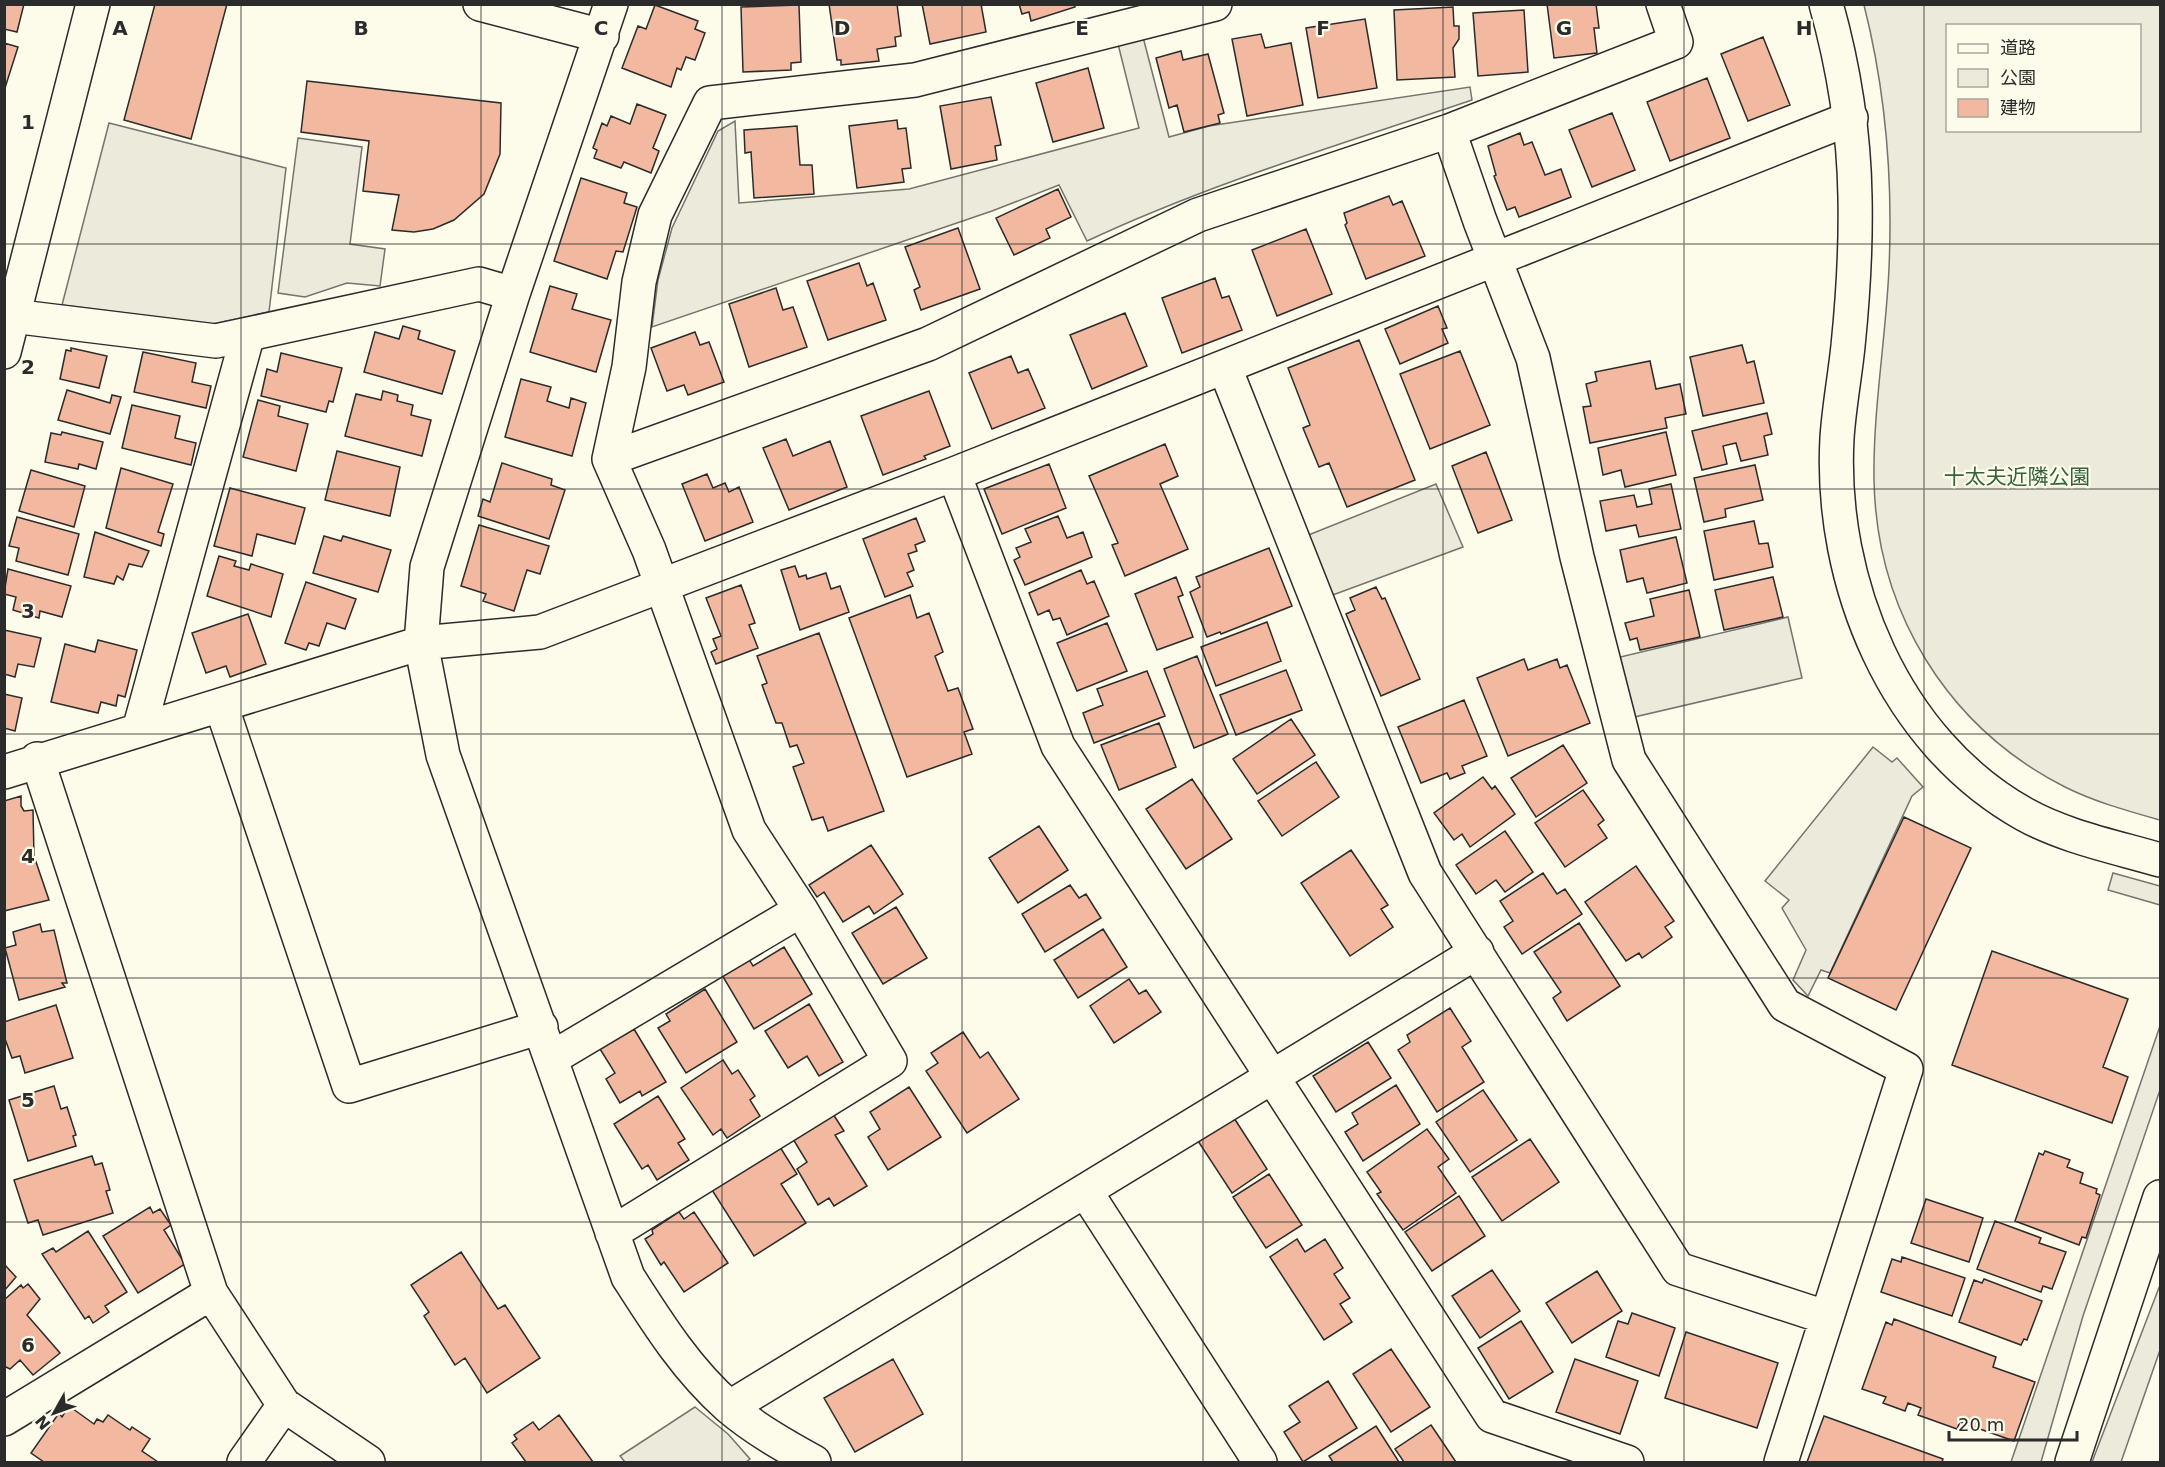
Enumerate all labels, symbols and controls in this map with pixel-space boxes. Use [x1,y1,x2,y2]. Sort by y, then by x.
text: A [112,16,128,40]
text: B [353,16,369,40]
text: C [594,16,608,40]
text: D [834,16,850,40]
text: E [1075,16,1089,40]
text: F [1316,16,1330,40]
text: G [1556,16,1572,40]
text: H [1796,16,1812,40]
legend [1946,24,2141,132]
text: 道路 [2000,37,2036,58]
text: 公園 [2000,67,2036,88]
text: 建物 [2000,97,2036,118]
text: 1 [21,110,35,134]
text: 2 [21,355,35,379]
park label: 十太夫近隣公園 [1944,465,2091,489]
text: 3 [21,599,35,623]
text: 4 [21,844,35,868]
text: 5 [21,1088,35,1112]
text: 6 [21,1333,35,1357]
north arrow [24,1383,84,1443]
scale bar [1949,1404,2076,1442]
text: N [31,1411,54,1434]
text: 20 m [1958,1414,2004,1435]

